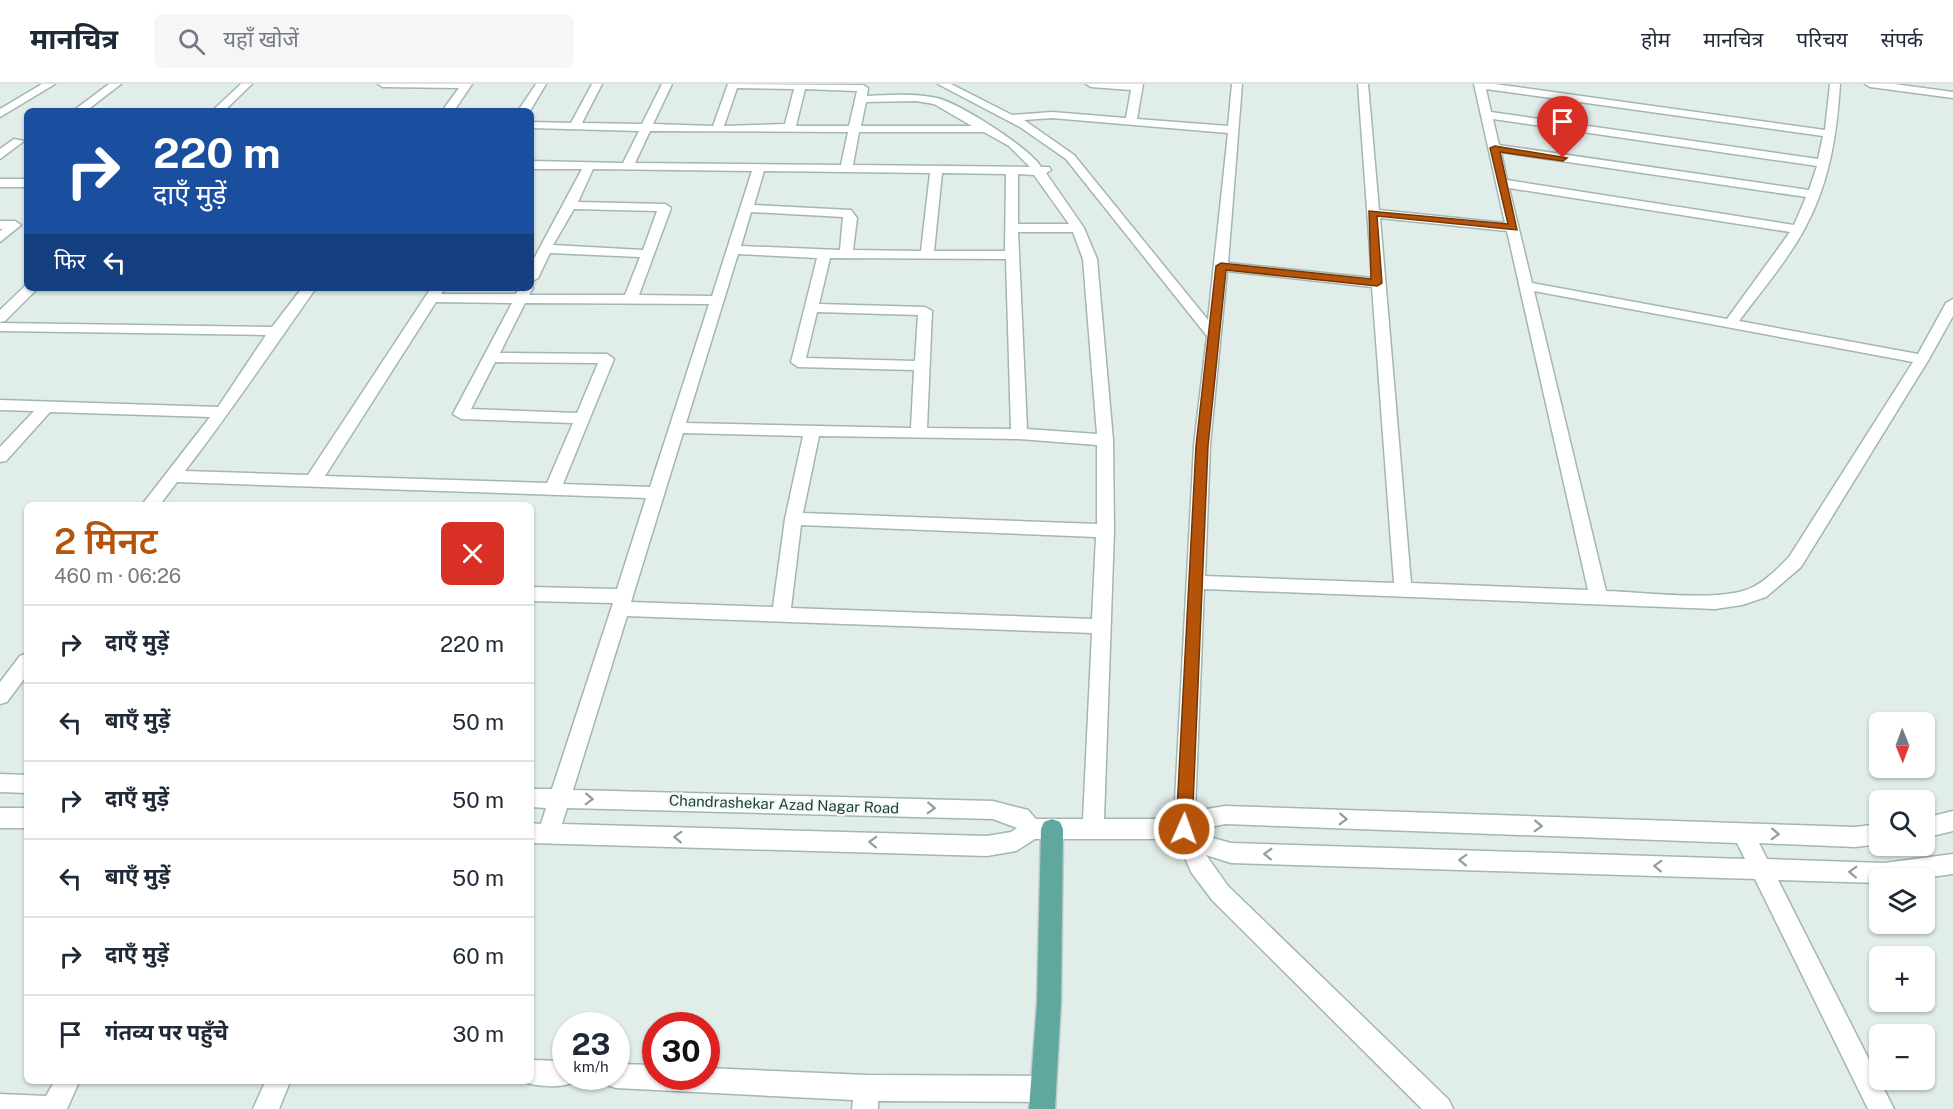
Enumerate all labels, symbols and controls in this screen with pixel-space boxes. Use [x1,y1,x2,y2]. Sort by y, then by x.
search box [154,14,574,68]
text: मानचित्र [30,22,118,55]
icon: search [175,25,208,58]
text: यहाँ खोजें [223,26,299,52]
text: होम [1641,27,1670,52]
text: मानचित्र [1703,27,1763,52]
text: परिचय [1796,27,1848,52]
text: संपर्क [1881,27,1923,52]
pin [1537,96,1588,158]
icon: arrive [1546,105,1579,138]
text: 220 m [153,128,281,177]
icon: right [54,132,132,210]
text: दाएँ मुड़ें [153,178,226,210]
icon: left [98,246,131,279]
text: फिर [54,248,86,274]
text: 2 मिनट [54,520,158,562]
button: close [441,522,504,585]
text: 460 m · 06:26 [54,564,181,588]
icon: right [54,628,87,661]
text: दाएँ मुड़ें [105,629,169,655]
text: 220 m [440,631,504,657]
icon: left [54,706,87,739]
text: बाएँ मुड़ें [105,707,170,733]
text: 50 m [452,709,504,735]
north arrow [1869,712,1935,778]
map controls [1869,712,1935,1090]
icon: right [54,784,87,817]
text: दाएँ मुड़ें [105,785,169,811]
text: 50 m [452,787,504,813]
button: search [1869,790,1935,856]
street label: Chandrashekar Azad Nagar Road [669,791,899,817]
one-way arrow [585,793,594,805]
position arrow [1152,797,1216,861]
one-way arrow [927,802,936,814]
one-way arrow [1339,813,1348,825]
one-way arrow [1534,819,1543,832]
one-way arrow [1771,828,1780,841]
one-way arrow [673,830,682,843]
one-way arrow [868,836,877,849]
one-way arrow [1264,847,1273,860]
one-way arrow [1459,853,1468,866]
one-way arrow [1654,860,1663,872]
icon: left [54,862,87,895]
text: बाएँ मुड़ें [105,863,170,889]
text: 50 m [452,865,504,891]
one-way arrow [1849,866,1858,878]
button: layers [1869,868,1935,934]
icon: right [54,940,87,973]
text: दाएँ मुड़ें [105,941,169,967]
text: 60 m [453,943,504,969]
button: + [1869,946,1935,1012]
speed limit sign: 30 [642,1012,720,1090]
icon: arrive [54,1018,87,1051]
text: गंतव्य पर पहुँचे [105,1019,228,1045]
text: 30 m [452,1021,504,1047]
button: − [1869,1024,1935,1090]
text: 23 [571,1026,611,1062]
text: km/h [573,1058,609,1075]

